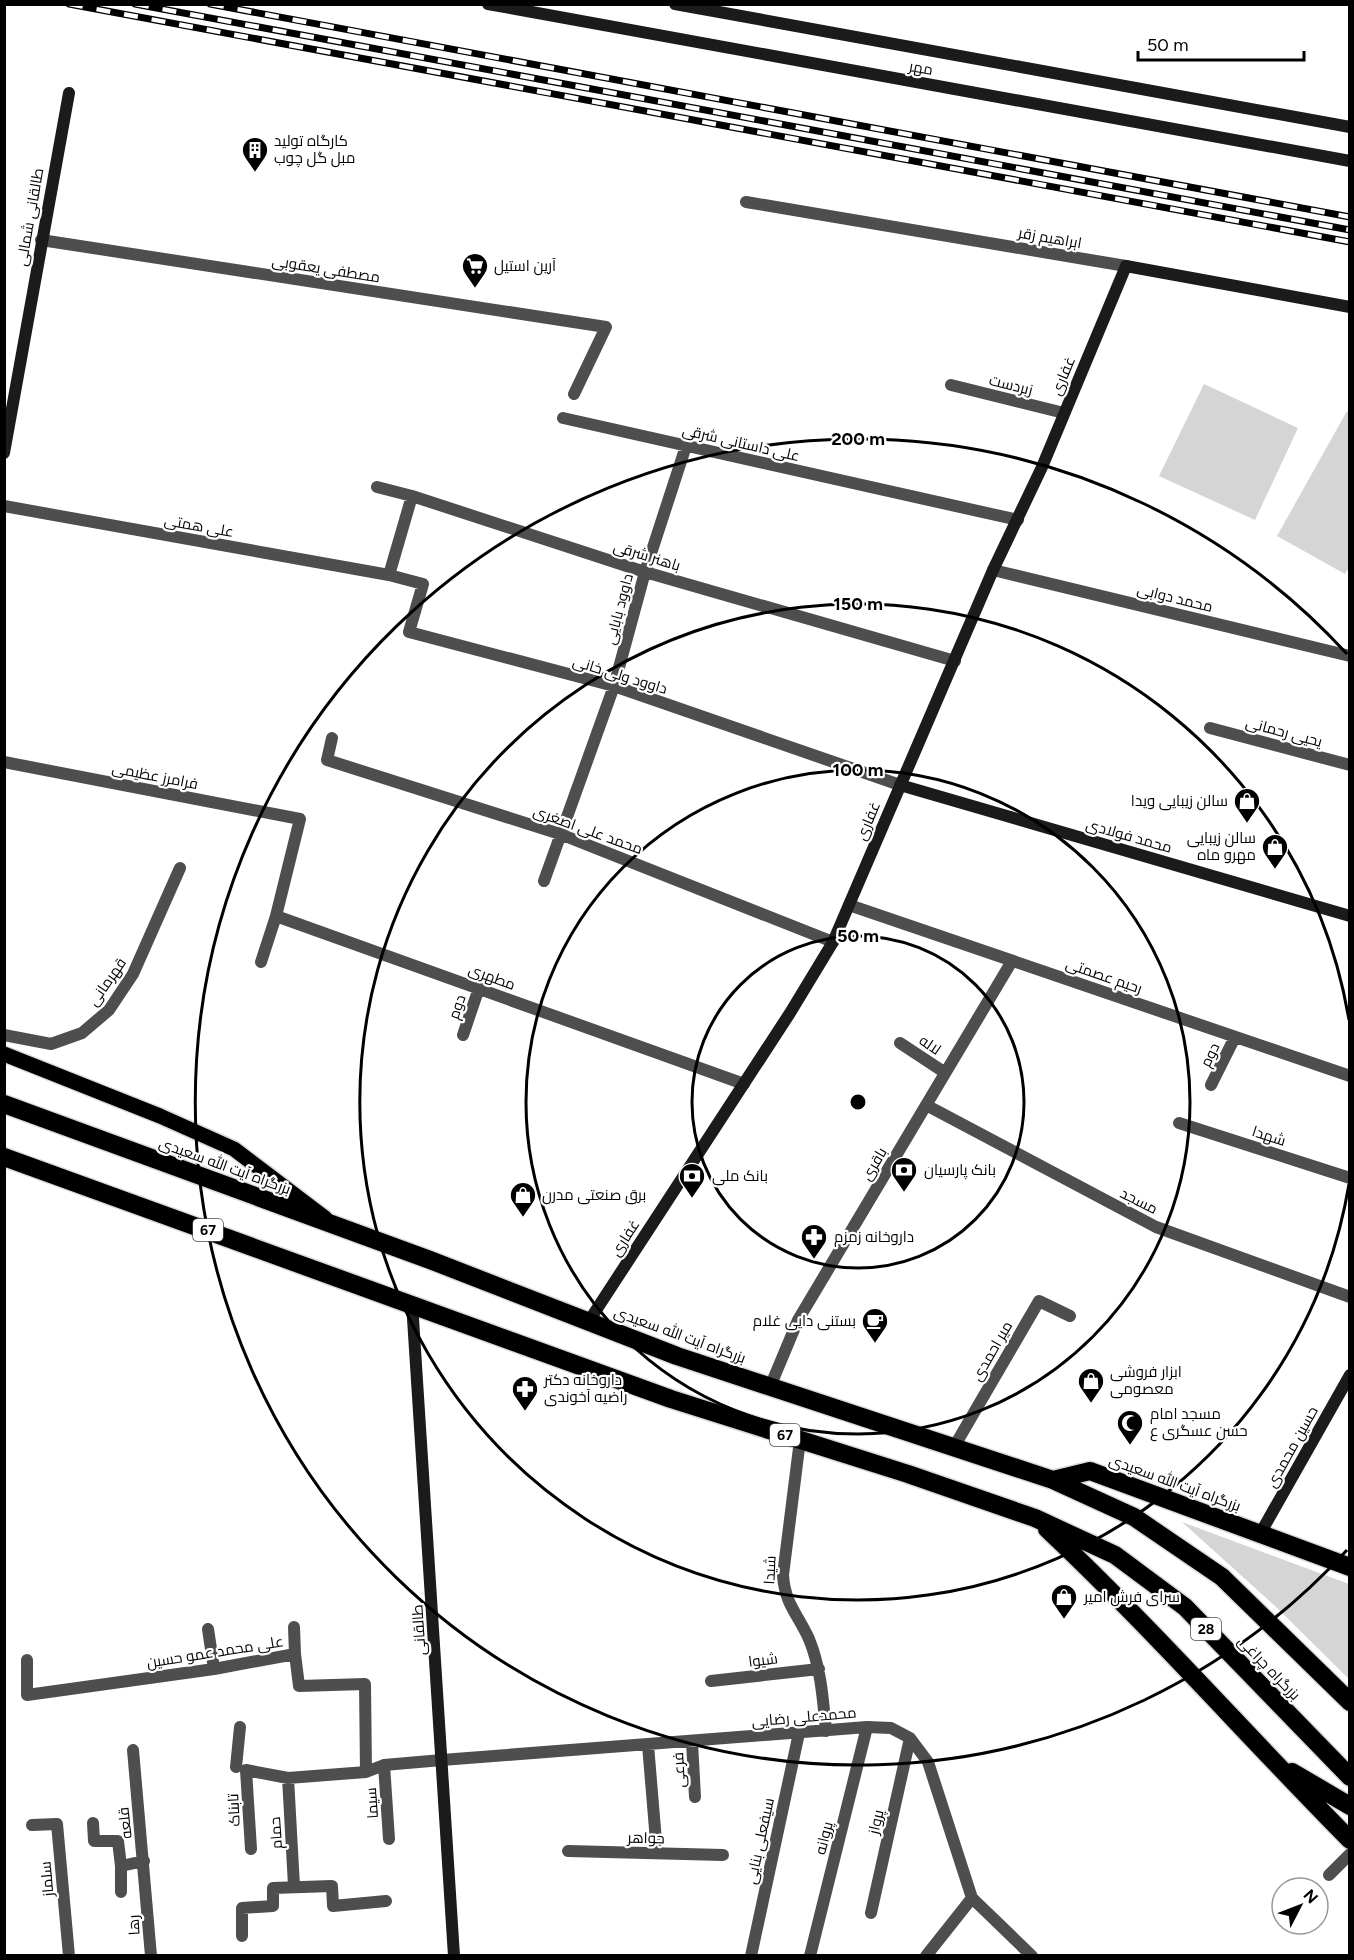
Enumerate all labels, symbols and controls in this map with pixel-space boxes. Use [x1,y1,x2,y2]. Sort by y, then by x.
scale bar [1138,24,1304,62]
text: 50 m [1147,34,1189,56]
street label: مهر [906,57,934,80]
place label: کارگاه تولید مبل گل چوب [274,132,355,168]
building icon: کارگاه تولید مبل گل چوب [240,135,270,173]
street label: طالقانی شمالی [13,167,48,267]
street label: ابراهیم زقر [1016,223,1083,253]
supermarket icon: آرین استیل [460,251,490,289]
street label: مصطفی یعقوبی [270,252,381,287]
place label: آرین استیل [494,257,556,276]
street label: غفاری [1047,354,1080,398]
street label: زبردست [987,371,1035,399]
street label: علی داستانی شرقی [680,421,801,466]
text: 200 m [831,428,885,450]
street label: علی همتی [163,511,235,542]
street label: باهنر شرقی [611,537,683,576]
street label: داوود بابایی [601,572,638,647]
street label: محمد دوابی [1135,580,1215,617]
text: 150 m [833,593,883,615]
street label: داوود ولی خانی [570,652,669,699]
street label: یحیی رحمانی [1243,713,1324,752]
street label: فرامرز عظیمی [110,759,200,794]
text: 100 m [833,759,883,781]
shop icon: سالن زیبایی ویدا [1232,786,1262,824]
place label: سالن زیبایی ویدا [1131,792,1228,811]
street label: غفاری [852,799,885,843]
street label: محمد علی اصغری [531,802,645,859]
street label: محمد فولادی [1084,815,1174,858]
place label: سالن زیبایی مهرو ماه [1187,829,1256,865]
shop icon: سالن زیبایی مهرو ماه [1260,832,1290,870]
text: 50 m [837,925,879,947]
street label: قهرمانی [84,954,131,1010]
street label: رحیم عصمتی [1063,955,1145,998]
street label: مطهری [466,960,518,995]
street label: دوم [444,992,470,1022]
street label: لاله [916,1031,944,1059]
street label: دوم [1196,1040,1224,1071]
centre of rings [848,1092,868,1112]
street label: شهدا [1250,1122,1288,1151]
street label: بزرگراه آیت الله سعیدی [156,1133,294,1199]
street label: باقری [857,1144,892,1184]
bank icon: بانک پارسیان [889,1155,919,1193]
bank icon: بانک ملی [677,1161,707,1199]
place label: بانک پارسیان [924,1161,996,1180]
place label: بانک ملی [712,1167,768,1186]
shop icon: برق صنعتی مدرن [508,1180,538,1218]
street label: مسجد [1117,1184,1161,1218]
place label: برق صنعتی مدرن [542,1186,646,1205]
street label: غفاری [606,1216,644,1260]
road number: 67 [193,1219,223,1241]
pharmacy icon: داروخانه زمزم [799,1222,829,1260]
place label: داروخانه زمزم [834,1228,914,1247]
street label: بزرگراه آیت الله سعیدی [611,1302,749,1368]
cafe icon: بستنی دایی غلام [860,1306,890,1344]
place label: بستنی دایی غلام [753,1312,856,1331]
street label: میر احمدی [968,1318,1017,1385]
place label: ابزار فروشی معصومی [1110,1363,1182,1399]
shop icon: ابزار فروشی معصومی [1076,1366,1106,1404]
place label: داروخانه دکتر راضیه آخوندی [543,1371,628,1407]
pharmacy icon: داروخانه دکتر راضیه آخوندی [510,1374,540,1412]
street label: حسین محمدی [1262,1403,1323,1491]
place label: مسجد امام حسن عسگری ع [1150,1405,1247,1442]
mosque icon: مسجد امام حسن عسگری ع [1115,1408,1145,1446]
road number: 67 [770,1424,800,1446]
street label: بزرگراه آیت الله سعیدی [1106,1450,1244,1516]
street label: شیدا [760,1555,780,1585]
shop icon: سرای فرش امیر [1049,1582,1079,1620]
place label: سرای فرش امیر [1083,1588,1180,1607]
street label: طالقانی [408,1604,431,1656]
road number: 28 [1191,1618,1221,1640]
street label: علی محمد عمو حسین [145,1632,285,1673]
street label: بزرگراه چراغی [1233,1632,1304,1705]
street label: شیوا [747,1649,779,1671]
street label: محمدعلی رضایی [751,1703,857,1732]
street label: فرعی [669,1752,690,1788]
street label: سیما [362,1787,382,1819]
street label: تابناک [224,1793,244,1827]
street label: سیفعلی بنایی [742,1796,779,1886]
street label: قلعه [114,1806,136,1840]
street label: پرواز [864,1808,889,1837]
street label: حمام [266,1816,287,1850]
street label: پروانه [811,1820,838,1857]
street label: جواهر [626,1829,665,1847]
street label: سلماز [36,1861,58,1898]
north arrow [1270,1876,1330,1936]
text: N [1300,1885,1322,1907]
street label: رها [124,1914,144,1936]

